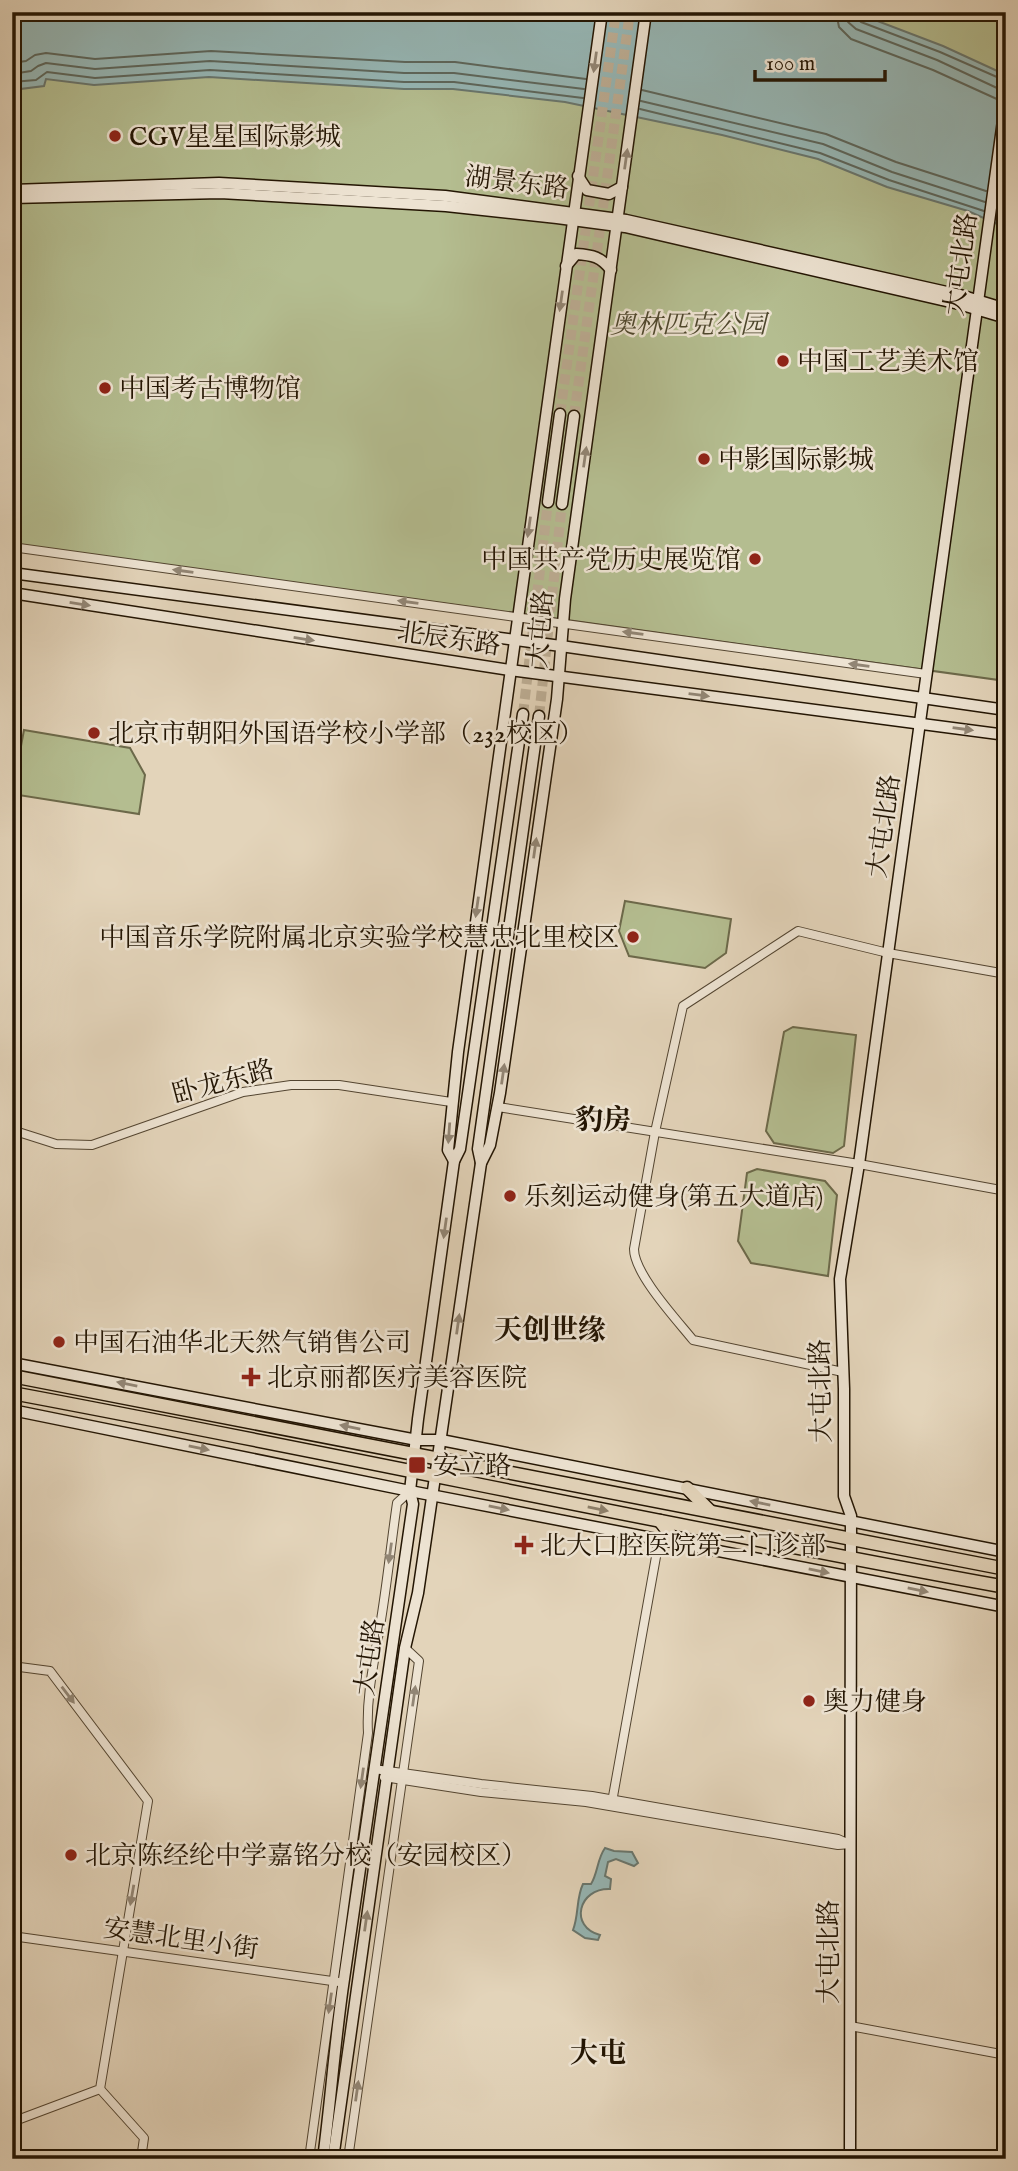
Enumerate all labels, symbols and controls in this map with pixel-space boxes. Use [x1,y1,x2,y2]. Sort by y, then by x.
scale bar [755,38,885,82]
text: 100 m [766,51,815,78]
one-way arrow [589,52,600,74]
place label: CGV星星国际影城 [129,121,341,154]
marker: CGV星星国际影城 [107,128,123,144]
one-way arrow [620,148,631,170]
street label: 湖景东路 [463,161,570,206]
street label: 大屯北路 [938,210,985,318]
one-way arrow [555,291,566,313]
park label: 奥林匹克公园 [610,309,770,342]
place label: 中国工艺美术馆 [797,346,979,379]
marker: 中国工艺美术馆 [775,353,791,369]
place label: 中国考古博物馆 [119,373,301,406]
marker: 中国考古博物馆 [97,380,113,396]
place label: 中影国际影城 [718,444,874,477]
one-way arrow [579,446,590,468]
marker: 中影国际影城 [696,451,712,467]
one-way arrow [524,516,535,538]
place label: 中国共产党历史展览馆 [481,544,741,577]
marker: 中国共产党历史展览馆 [747,551,763,567]
one-way arrow [172,565,194,576]
street label: 大屯路 [522,589,561,669]
one-way arrow [397,596,419,607]
one-way arrow [69,598,91,609]
street label: 北辰东路 [395,616,503,663]
one-way arrow [622,628,644,639]
one-way arrow [294,634,316,645]
one-way arrow [848,659,870,670]
one-way arrow [688,689,710,700]
place label: 北京市朝阳外国语学校小学部（232校区） [108,718,584,751]
one-way arrow [952,724,974,735]
marker: 北京市朝阳外国语学校小学部（232校区） [86,725,102,741]
street label: 大屯北路 [861,772,908,880]
one-way arrow [530,837,541,859]
one-way arrow [471,896,482,918]
place label: 中国音乐学院附属北京实验学校慧忠北里校区 [99,922,619,955]
marker: 中国音乐学院附属北京实验学校慧忠北里校区 [625,929,641,945]
street label: 卧龙东路 [169,1053,278,1112]
one-way arrow [498,1062,509,1084]
district label: 豹房 [575,1104,631,1139]
one-way arrow [443,1122,454,1144]
place label: 乐刻运动健身(第五大道店) [524,1181,823,1214]
marker: 乐刻运动健身(第五大道店) [502,1188,518,1204]
one-way arrow [439,1218,450,1240]
one-way arrow [453,1313,464,1335]
district label: 天创世缘 [494,1314,606,1349]
place label: 中国石油华北天然气销售公司 [73,1327,411,1360]
marker: 中国石油华北天然气销售公司 [51,1334,67,1350]
street label: 大屯北路 [804,1339,839,1443]
place label: 北京丽都医疗美容医院 [267,1362,527,1395]
marker: 北京丽都医疗美容医院 [241,1367,261,1387]
one-way arrow [116,1379,138,1390]
one-way arrow [339,1421,361,1432]
one-way arrow [188,1443,210,1454]
place label: 安立路 [433,1450,511,1483]
marker: 安立路 [407,1455,427,1475]
one-way arrow [749,1497,771,1508]
one-way arrow [488,1503,510,1514]
one-way arrow [587,1504,609,1515]
place label: 北大口腔医院第二门诊部 [540,1530,826,1563]
marker: 北大口腔医院第二门诊部 [514,1535,534,1555]
one-way arrow [384,1542,395,1564]
one-way arrow [808,1565,830,1576]
one-way arrow [907,1585,929,1596]
street label: 大屯路 [349,1616,392,1698]
one-way arrow [408,1685,419,1707]
one-way arrow [61,1686,75,1705]
place label: 奥力健身 [823,1686,927,1719]
marker: 奥力健身 [801,1693,817,1709]
one-way arrow [356,1767,367,1789]
place label: 北京陈经纶中学嘉铭分校（安园校区） [85,1840,527,1873]
marker: 北京陈经纶中学嘉铭分校（安园校区） [63,1847,79,1863]
one-way arrow [126,1884,137,1906]
street label: 大屯北路 [813,1900,846,2004]
one-way arrow [361,1910,372,1932]
street label: 安慧北里小街 [101,1912,260,1967]
one-way arrow [325,1992,336,2014]
district label: 大屯 [570,2037,626,2072]
one-way arrow [352,2080,363,2102]

